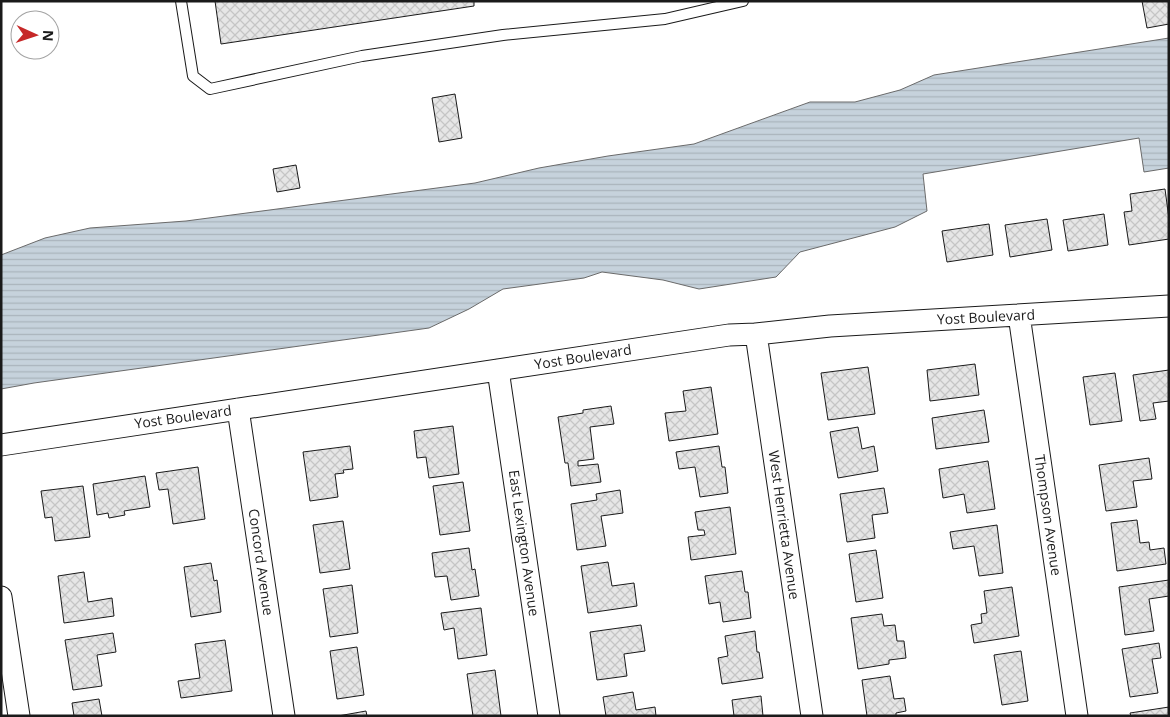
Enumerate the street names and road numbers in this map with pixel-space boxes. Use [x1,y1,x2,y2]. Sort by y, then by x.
street label: Yost Boulevard [937,304,1035,329]
street label: Yost Boulevard [533,339,633,374]
street label: Yost Boulevard [133,400,233,433]
street label: West Henrietta Avenue [765,449,804,601]
street label: Thompson Avenue [1031,453,1066,577]
street label: East Lexington Avenue [505,469,544,617]
street label: Concord Avenue [245,507,278,617]

